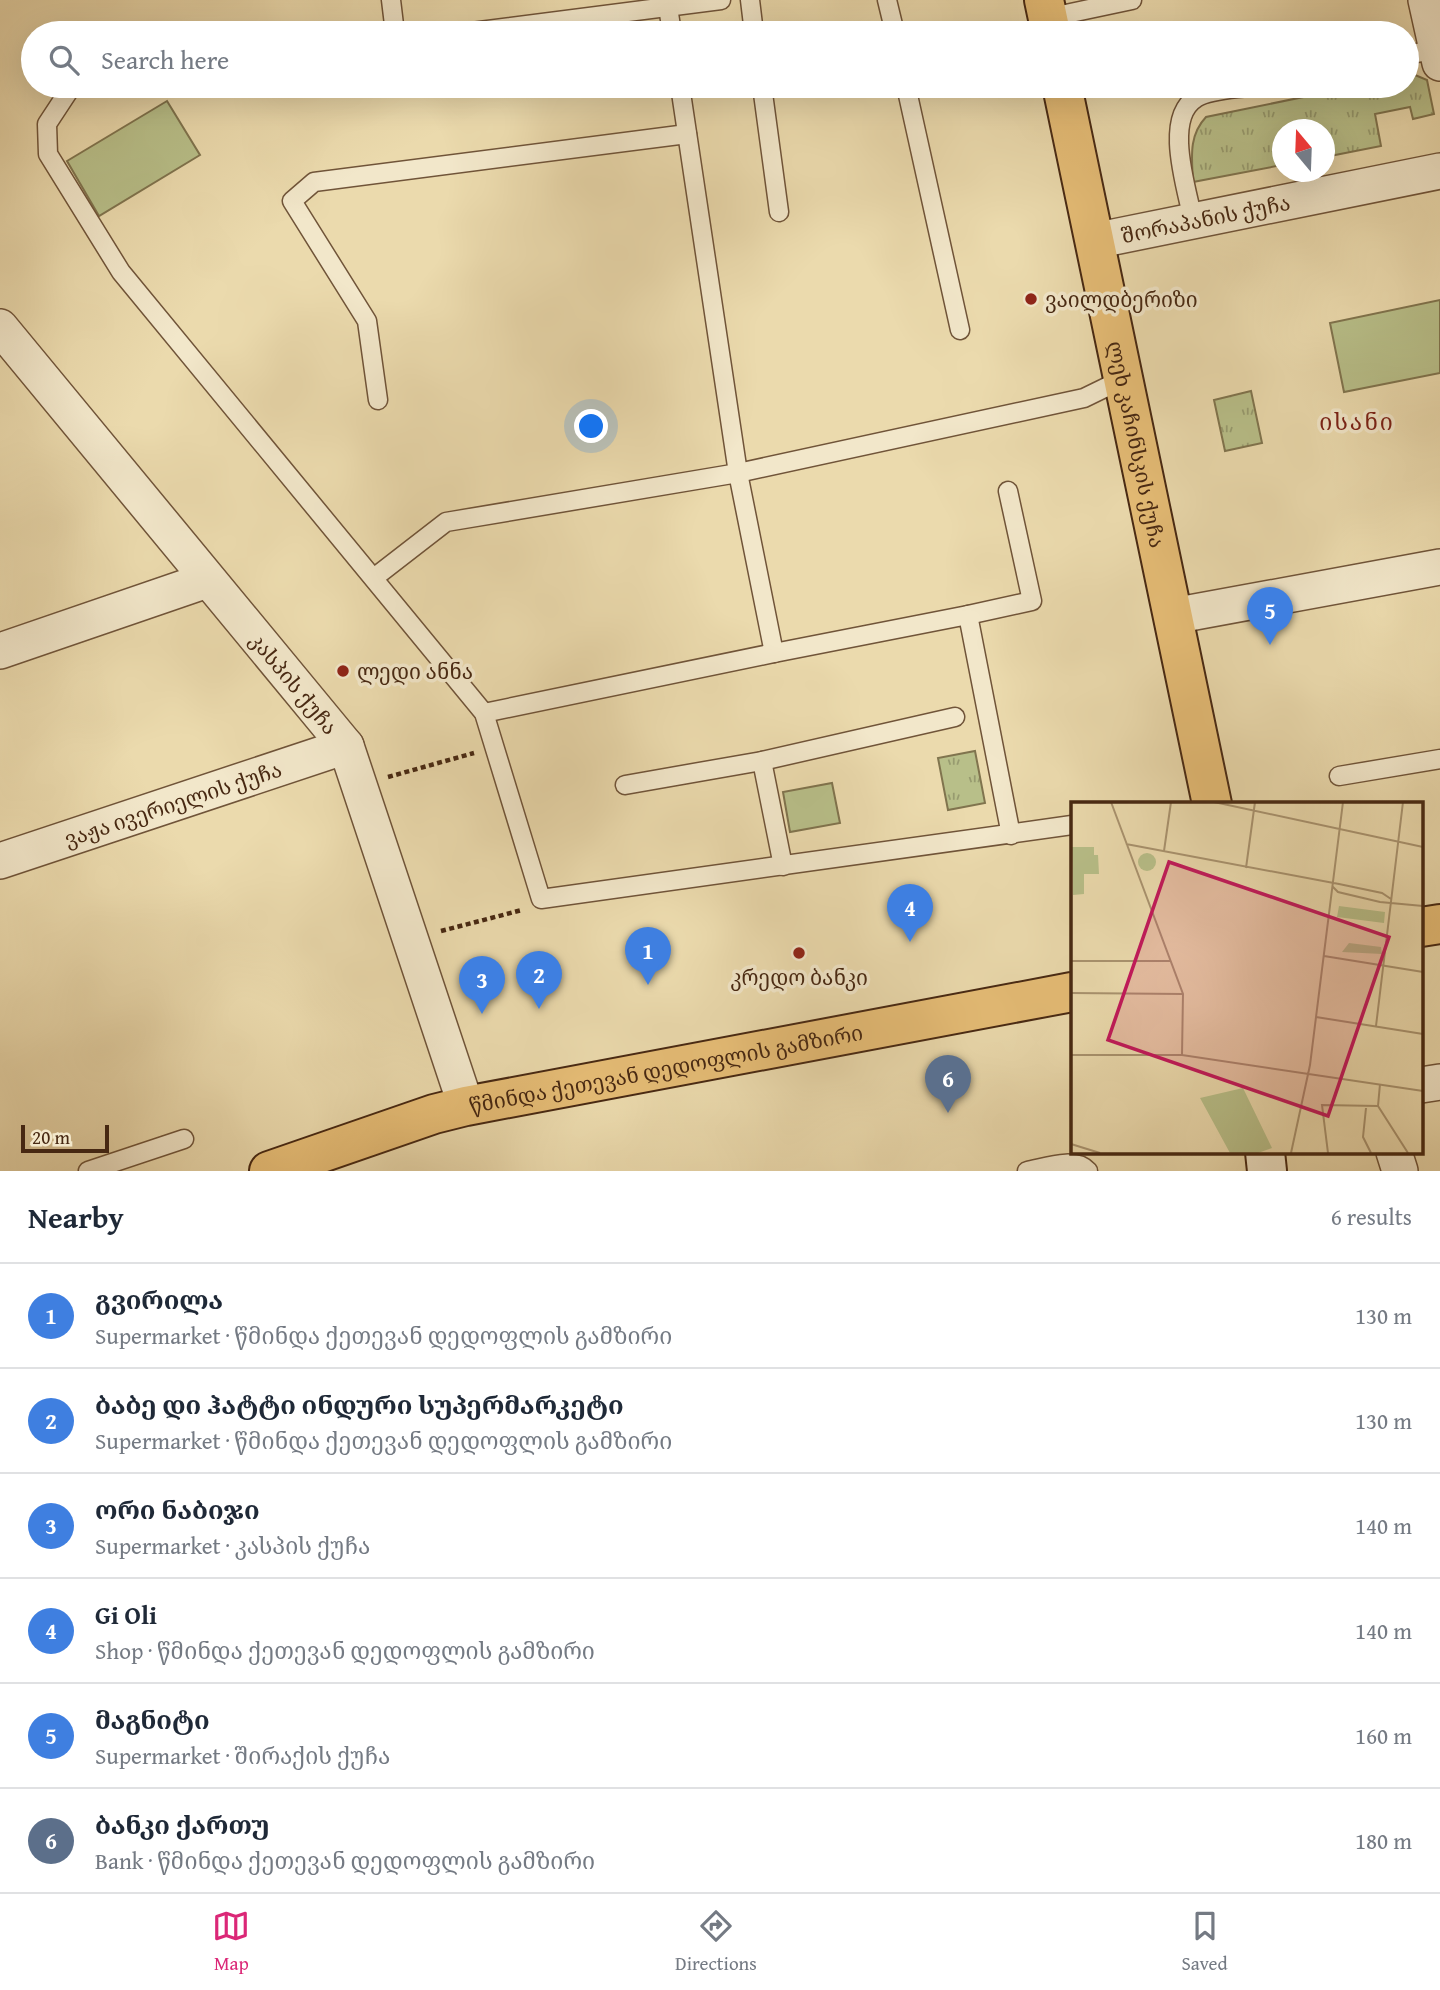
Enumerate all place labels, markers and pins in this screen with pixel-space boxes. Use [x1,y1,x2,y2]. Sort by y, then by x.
place label: ვაილდბერიზი [1045,284,1198,315]
marker: ვაილდბერიზი [1023,291,1039,307]
pin: 5 [1247,587,1293,645]
place label: ლედი ანნა [357,656,473,687]
marker: ლედი ანნა [335,663,351,679]
pin: 4 [887,884,933,942]
pin: 1 [625,927,671,985]
marker: კრედო ბანკი [791,945,807,961]
pin: 2 [516,951,562,1009]
pin: 3 [459,956,505,1014]
place label: კრედო ბანკი [730,962,868,993]
pin: 6 [925,1055,971,1113]

